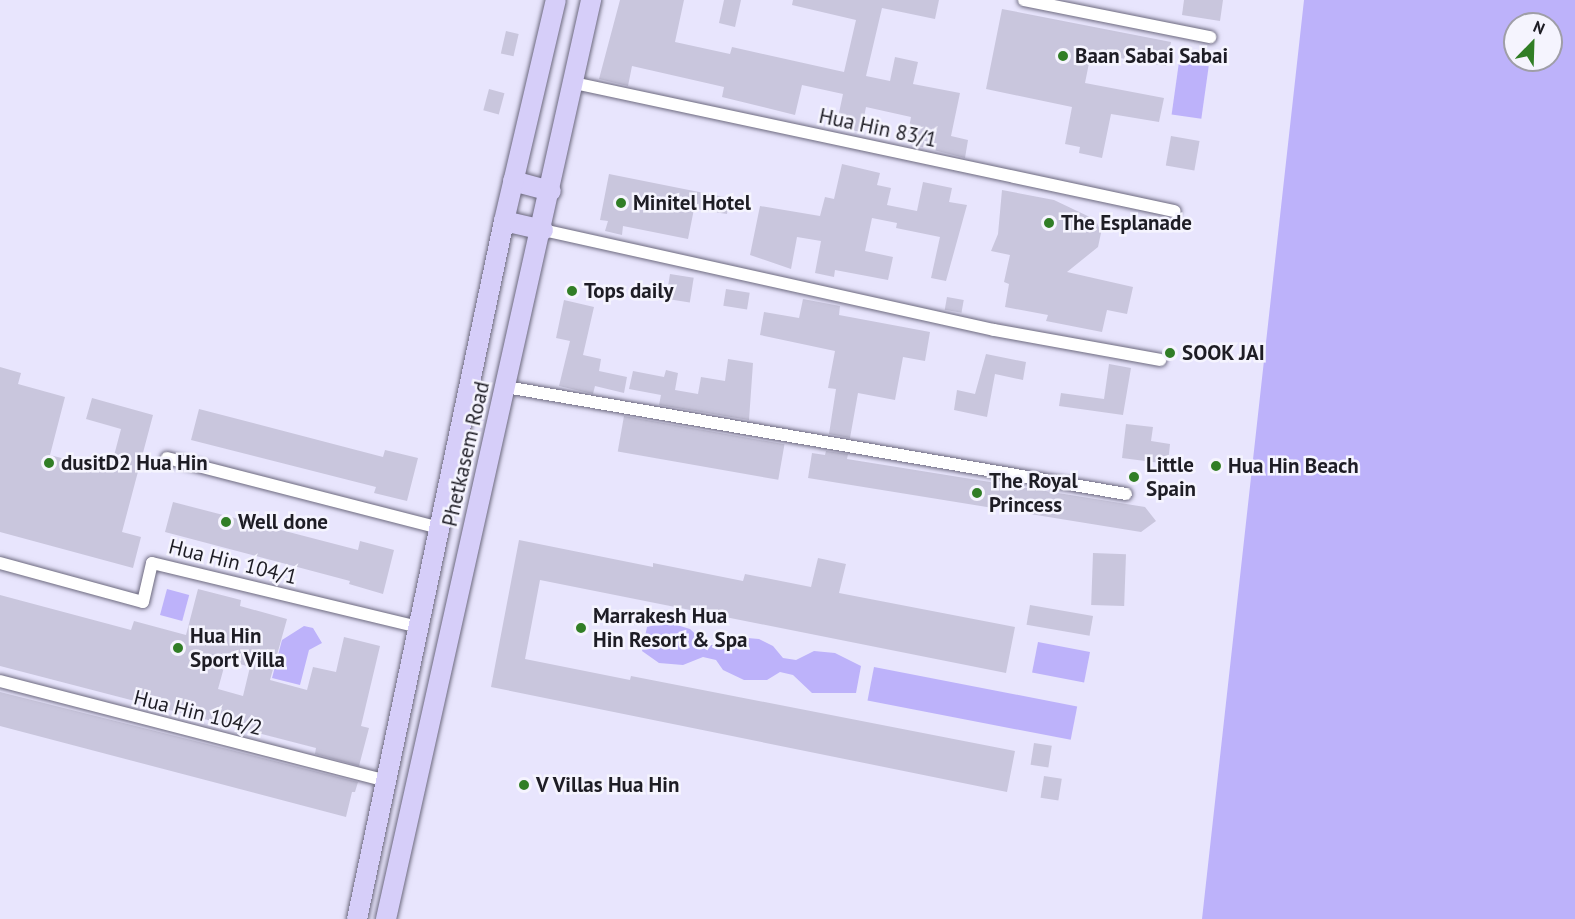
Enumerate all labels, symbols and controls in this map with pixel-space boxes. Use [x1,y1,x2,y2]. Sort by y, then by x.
north arrow [1503,12,1563,72]
text: N [1530,16,1548,39]
place label: Baan Sabai Sabai [1075,43,1228,69]
marker: Baan Sabai Sabai [1056,49,1070,63]
street label: Hua Hin 83/1 [817,103,939,153]
place label: Minitel Hotel [633,190,751,216]
marker: Minitel Hotel [614,196,628,210]
place label: The Esplanade [1061,210,1192,236]
marker: The Esplanade [1042,216,1056,230]
place label: Tops daily [584,278,674,304]
marker: Tops daily [565,284,579,298]
place label: SOOK JAI [1182,340,1265,366]
marker: SOOK JAI [1163,346,1177,360]
street label: Phetkasem Road [437,379,495,529]
place label: dusitD2 Hua Hin [61,450,208,476]
place label: Little Spain [1146,452,1196,502]
place label: Hua Hin Beach [1228,453,1359,479]
marker: dusitD2 Hua Hin [42,456,56,470]
marker: Hua Hin Beach [1209,459,1223,473]
place label: The Royal Princess [989,468,1078,518]
marker: Little Spain [1127,470,1141,484]
marker: The Royal Princess [970,486,984,500]
place label: Well done [238,509,328,535]
marker: Well done [219,515,233,529]
street label: Hua Hin 104/1 [166,534,300,590]
place label: Marrakesh Hua Hin Resort & Spa [593,603,747,653]
marker: Marrakesh Hua Hin Resort & Spa [574,621,588,635]
place label: Hua Hin Sport Villa [190,623,285,673]
marker: Hua Hin Sport Villa [171,641,185,655]
street label: Hua Hin 104/2 [131,685,265,741]
place label: V Villas Hua Hin [536,772,681,798]
marker: V Villas Hua Hin [517,778,531,792]

